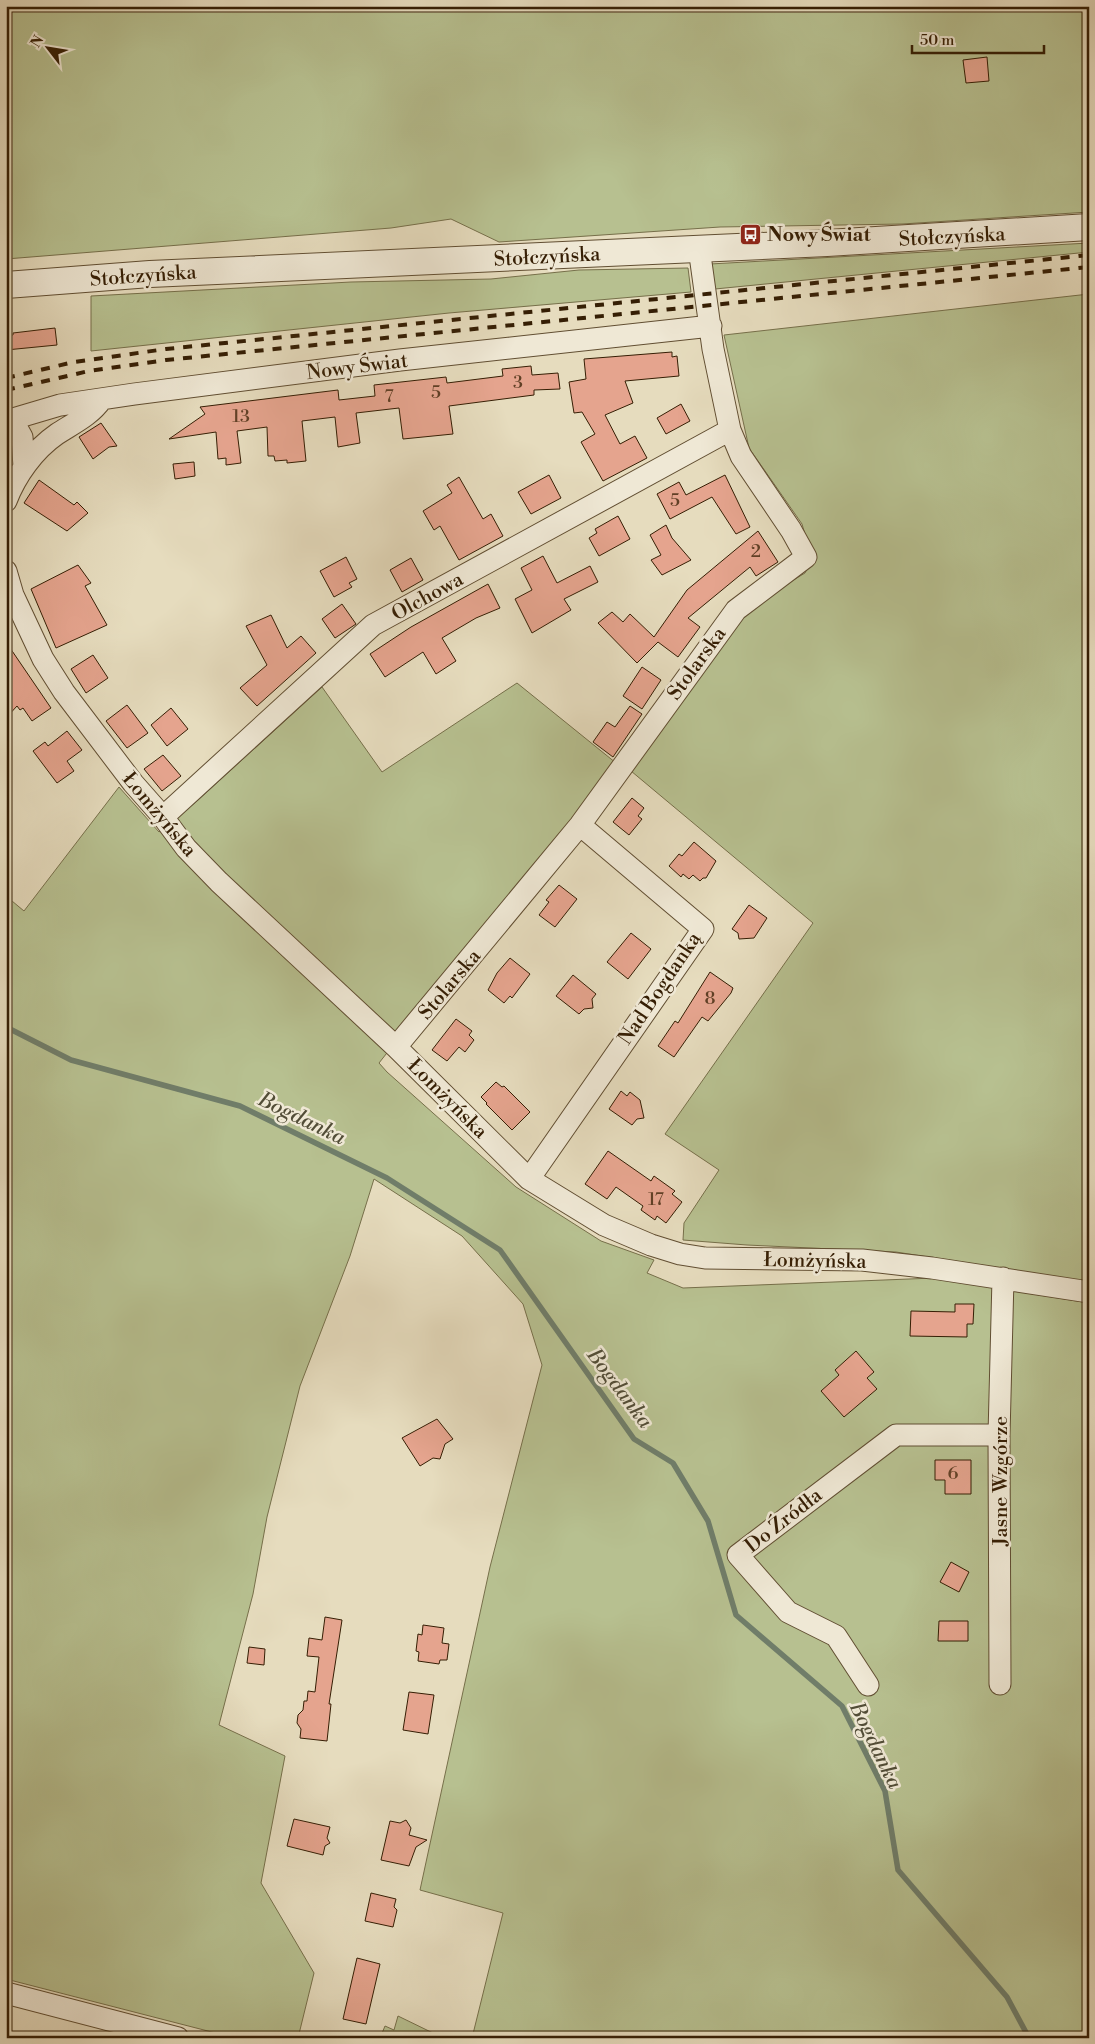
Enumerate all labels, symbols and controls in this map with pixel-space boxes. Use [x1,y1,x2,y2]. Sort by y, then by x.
north arrow [22,22,72,72]
scale bar [912,22,1045,54]
text: 50 m [920,31,954,50]
text: N [27,32,48,51]
place label: Nowy Świat [767,221,871,248]
bus stop icon: Nowy Świat [739,222,763,246]
street label: Stołczyńska [898,222,1007,253]
street label: Stołczyńska [493,242,602,273]
street label: Stołczyńska [89,260,198,293]
street label: Nowy Świat [305,348,409,386]
house number: 3 [513,371,523,394]
house number: 5 [431,381,441,404]
house number: 7 [384,385,394,408]
house number: 13 [232,405,250,428]
house number: 5 [670,489,680,512]
house number: 2 [751,540,761,563]
street label: Olchowa [387,567,469,627]
street label: Stolarska [662,622,733,705]
street label: Łomżyńska [116,767,202,863]
street label: Nad Bogdanką [613,927,708,1050]
street label: Stolarska [414,944,487,1025]
house number: 8 [704,987,716,1010]
street label: Łomżyńska [402,1054,493,1145]
water label: Bogdanka [253,1086,350,1151]
house number: 17 [648,1188,664,1211]
street label: Łomżyńska [763,1248,868,1275]
water label: Bogdanka [580,1343,658,1434]
street label: Jasne Wzgórze [989,1416,1014,1547]
house number: 6 [948,1462,959,1485]
street label: Do Źródła [740,1482,828,1559]
water label: Bogdanka [842,1697,907,1794]

